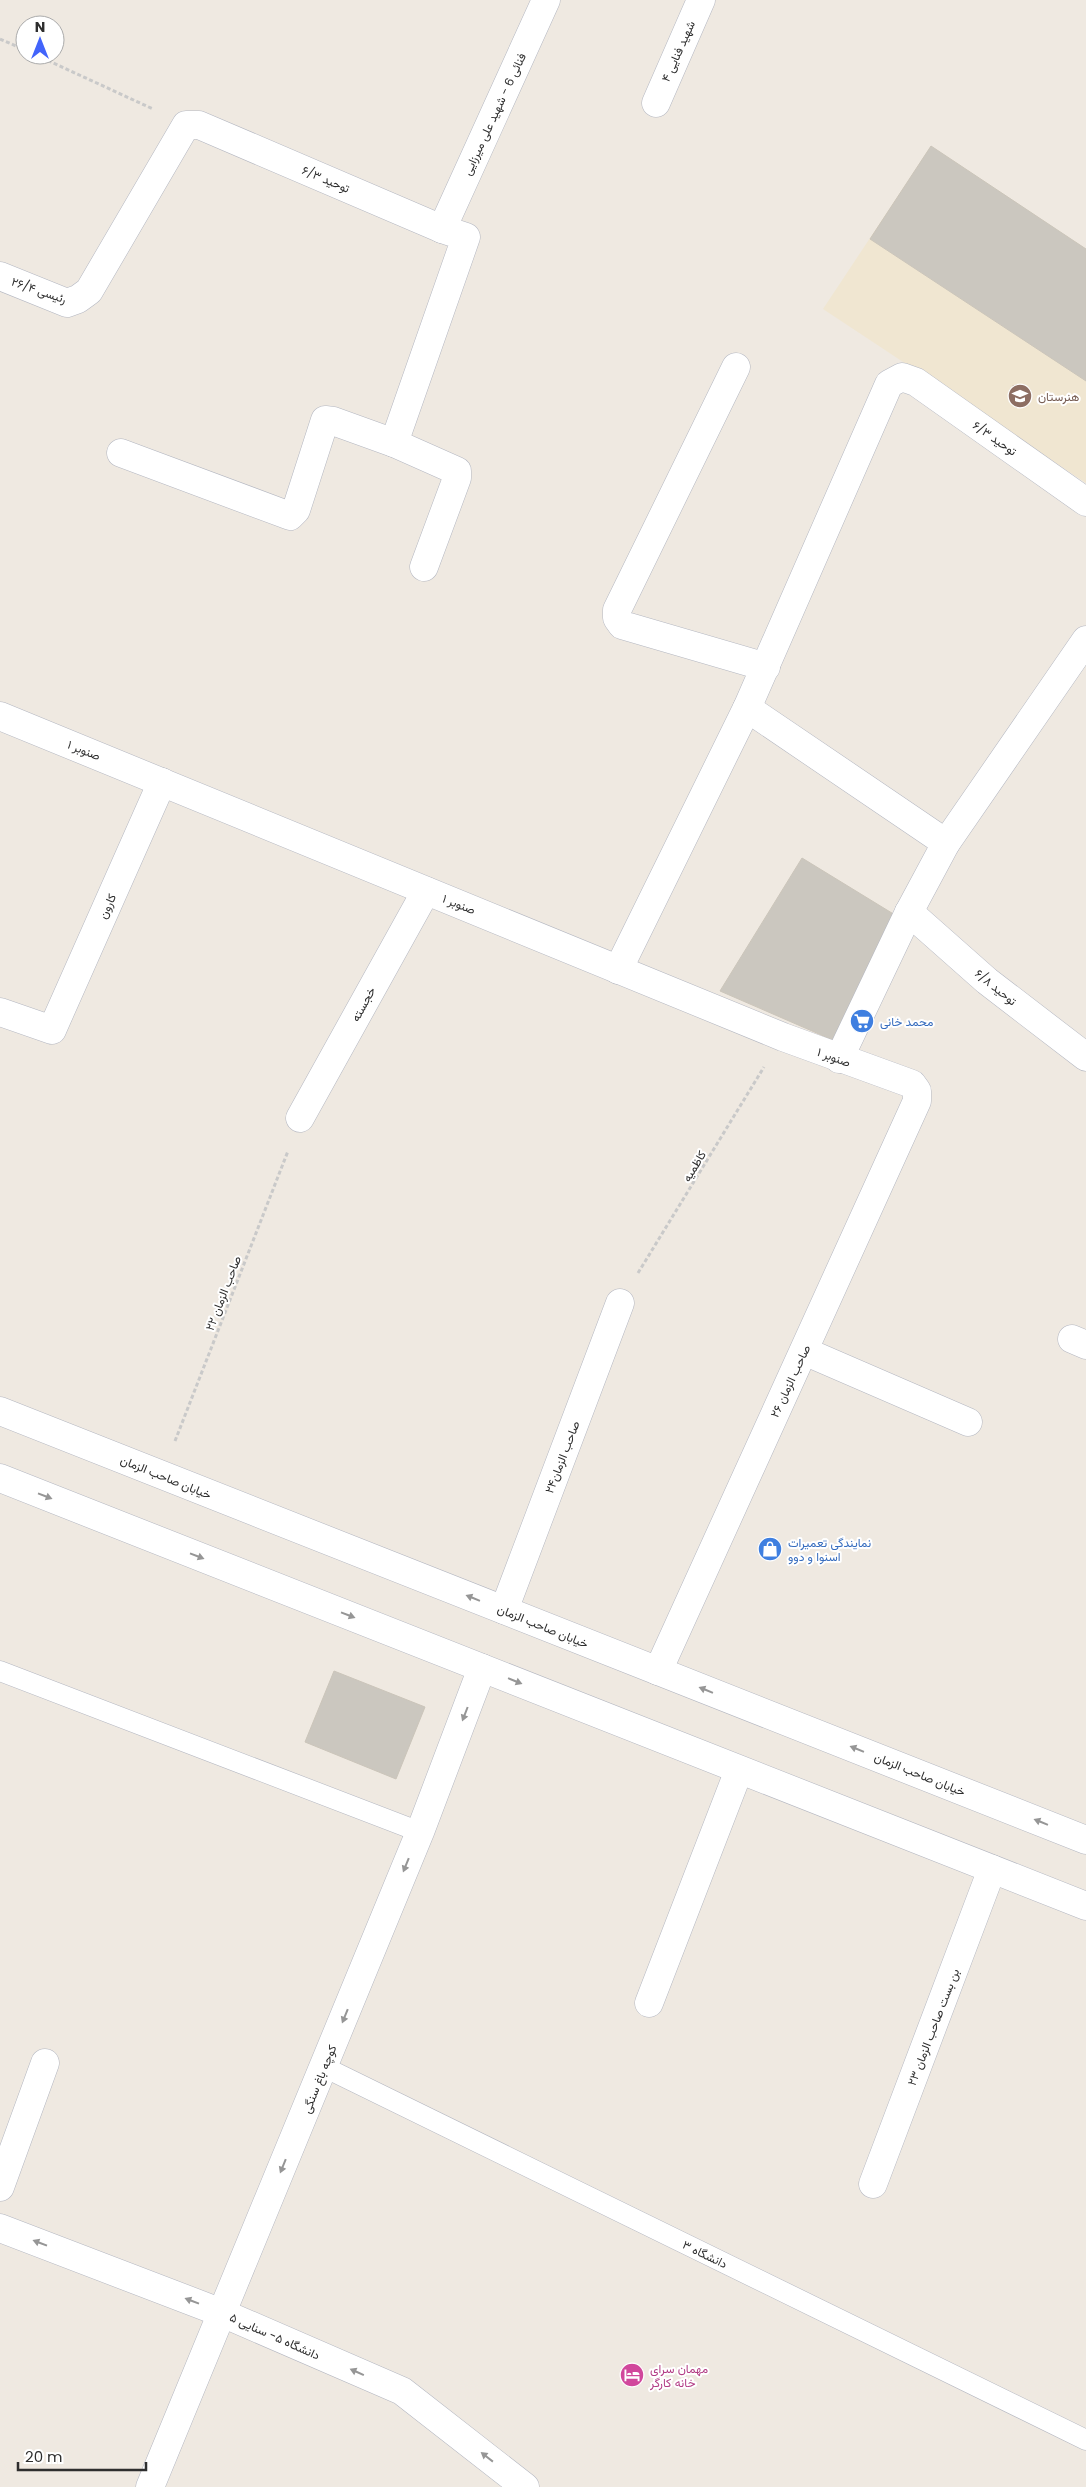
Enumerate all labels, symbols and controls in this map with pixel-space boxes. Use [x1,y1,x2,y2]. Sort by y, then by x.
north arrow [15,15,65,65]
text: N [35,17,45,37]
street label: شهید فنایی ۴ [657,18,699,84]
street label: فنائی 6 - شهید علی میرزایی [458,50,530,178]
street label: توحید ۶/۳ [299,161,353,197]
street label: رئیسی ۲۶/۴ [9,273,69,307]
school or university icon: هنرستان [1007,383,1033,409]
place label: هنرستان [1038,388,1079,405]
street label: توحید ۶/۳ [969,417,1021,460]
street label: صنوبر ۱ [65,736,103,764]
street label: صنوبر ۱ [440,890,478,918]
street label: کارون [94,891,120,921]
street label: توحید ۶/۸ [971,965,1021,1009]
street label: خجسته [347,984,379,1024]
supermarket icon: محمد خانی [849,1008,875,1034]
place label: محمد خانی [880,1013,933,1030]
street label: صنوبر ۱ [815,1043,853,1071]
street label: کاظمیه [678,1147,710,1185]
street label: صاحب الزمان ۲۲ [201,1253,245,1333]
street label: صاحب الزمان ۲۶ [766,1342,814,1420]
street label: صاحب الزمان۲۴ [540,1418,584,1496]
street label: خیابان صاحب الزمان [118,1451,214,1503]
one-way arrow [38,1493,53,1500]
place label: نمایندگی تعمیرات اسنوا و دوو [788,1534,871,1565]
shop icon: نمایندگی تعمیرات اسنوا و دوو [757,1536,783,1562]
one-way arrow [189,1553,204,1560]
one-way arrow [465,1594,480,1602]
street label: خیابان صاحب الزمان [495,1600,591,1652]
one-way arrow [341,1611,356,1619]
one-way arrow [508,1677,523,1685]
one-way arrow [698,1686,713,1694]
one-way arrow [461,1707,469,1722]
one-way arrow [850,1745,864,1753]
street label: خیابان صاحب الزمان [872,1748,968,1800]
one-way arrow [1033,1818,1048,1826]
one-way arrow [402,1858,410,1872]
street label: بن بست صاحب الزمان ۲۳ [903,1966,963,2088]
one-way arrow [340,2009,348,2023]
street label: کوچه باغ سنگی [298,2042,341,2116]
one-way arrow [278,2159,286,2173]
street label: دانشگاه ۳ [680,2236,731,2272]
one-way arrow [32,2239,47,2247]
one-way arrow [184,2297,199,2305]
street label: دانشگاه ۵- سنایی ۵ [227,2308,323,2364]
place label: مهمان سرای خانه کارگر [649,2360,708,2391]
hotel icon: مهمان سرای خانه کارگر [619,2362,645,2388]
one-way arrow [350,2367,364,2375]
scale bar [18,2440,145,2472]
text: 20 m [25,2446,63,2467]
one-way arrow [481,2452,494,2463]

